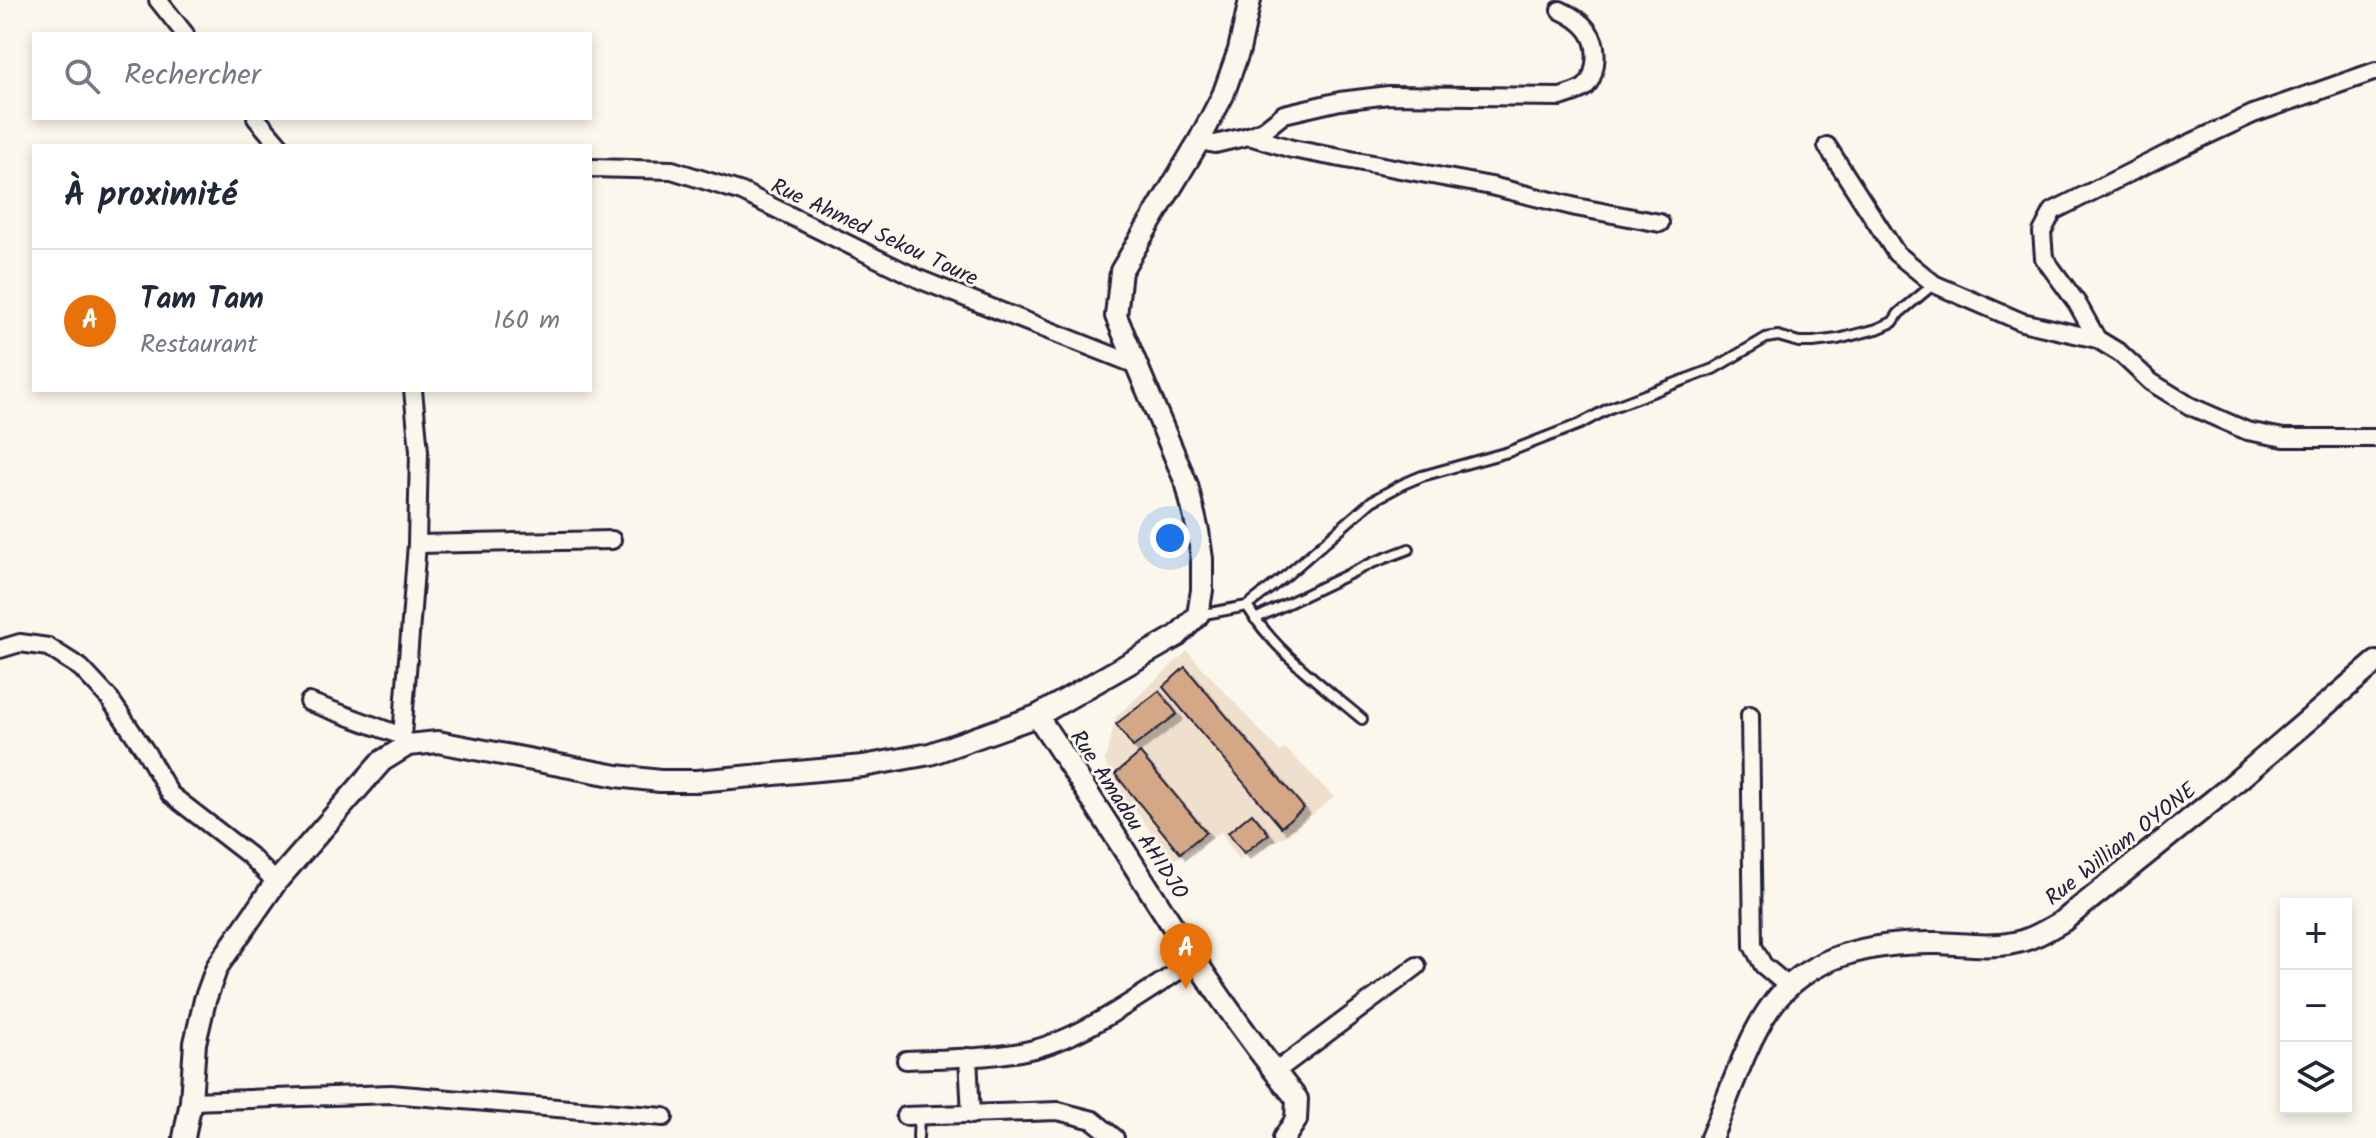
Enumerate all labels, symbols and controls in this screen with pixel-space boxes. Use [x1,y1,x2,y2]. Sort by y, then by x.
search box [32,32,592,120]
text: Rechercher [124,52,261,100]
icon: search [60,54,104,98]
text: À proximité [64,169,237,223]
street label: Rue Ahmed Sekou Toure [764,170,984,297]
text: Tam Tam [140,276,264,324]
text: A [82,300,98,342]
text: 160 m [493,300,560,342]
text: Restaurant [140,324,257,366]
your location [1150,518,1190,558]
street label: Rue Amadou AHIDJO [1060,723,1196,908]
street label: Rue William OYONE [2038,774,2206,916]
map controls [2280,898,2352,1114]
button: + [2280,898,2352,970]
pin: A [1160,923,1212,989]
button: − [2280,970,2352,1042]
button: layers [2280,1042,2352,1114]

